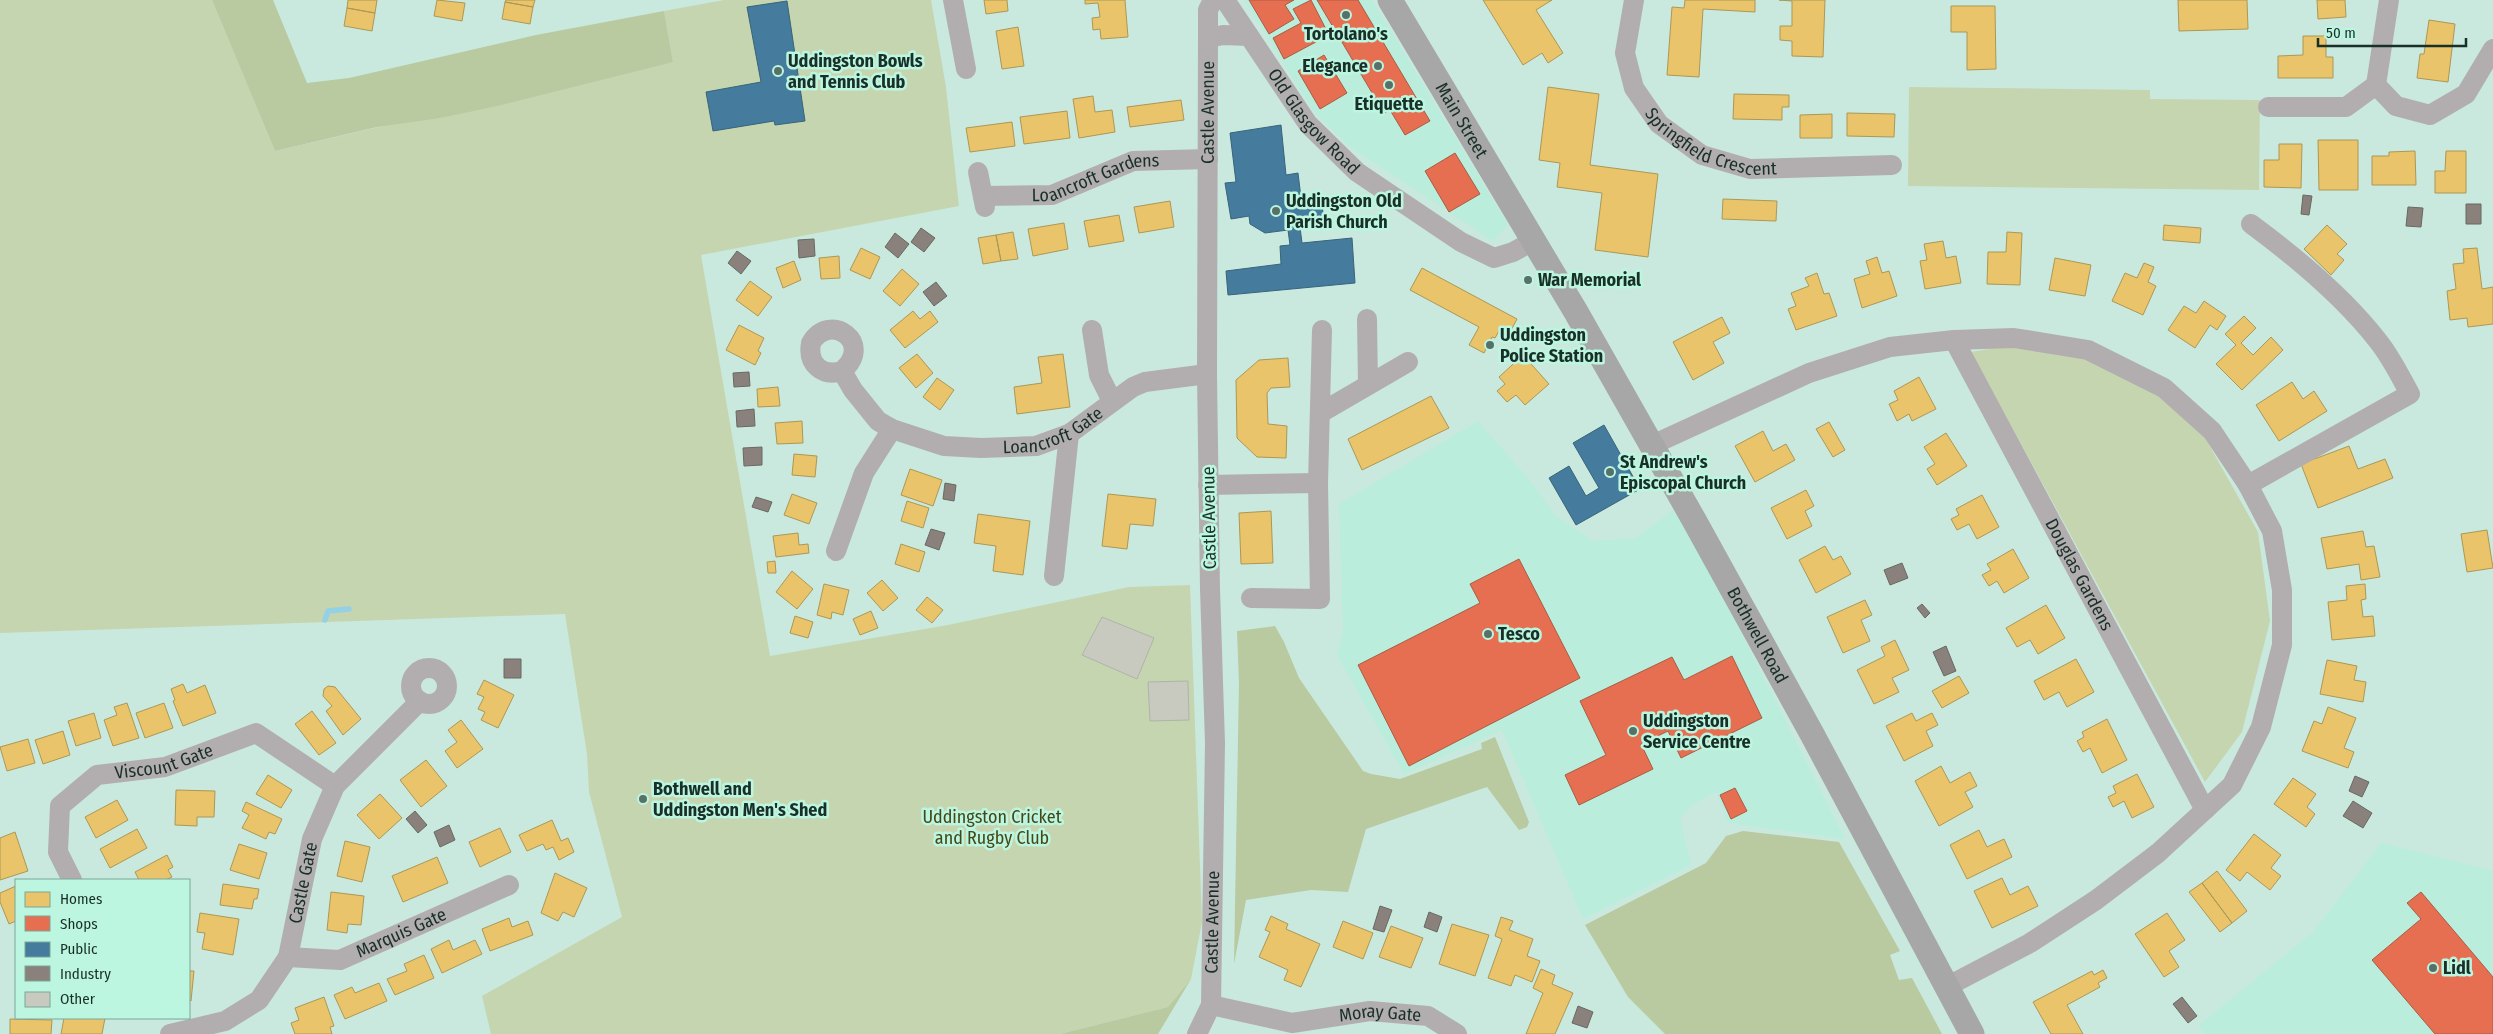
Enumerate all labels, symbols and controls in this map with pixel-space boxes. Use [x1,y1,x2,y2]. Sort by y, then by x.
marker: Tortolano's [1340,9,1352,21]
scale bar [2318,15,2466,47]
place label: Tortolano's [1304,23,1388,45]
text: 50 m [2326,24,2356,42]
place label: Uddingston Bowls and Tennis Club [788,50,923,93]
place label: Elegance [1302,55,1368,77]
marker: Elegance [1372,60,1384,72]
street label: Castle Avenue [1197,61,1219,164]
street label: Old Glasgow Road [1263,64,1364,179]
marker: Uddingston Bowls and Tennis Club [772,65,784,77]
street label: Main Street [1431,78,1493,162]
marker: Etiquette [1383,79,1395,91]
place label: Etiquette [1355,93,1423,115]
street label: Springfield Crescent [1640,104,1777,180]
street label: Loancroft Gardens [1032,149,1160,206]
place label: Uddingston Old Parish Church [1286,190,1402,233]
marker: Uddingston Old Parish Church [1270,205,1282,217]
place label: War Memorial [1538,269,1641,291]
marker: War Memorial [1522,274,1534,286]
place label: Uddingston Police Station [1500,324,1603,367]
marker: Uddingston Police Station [1484,339,1496,351]
street label: Loancroft Gate [1002,402,1107,458]
place label: St Andrew's Episcopal Church [1620,451,1746,494]
street label: Castle Avenue [1197,466,1221,570]
marker: St Andrew's Episcopal Church [1604,466,1616,478]
street label: Douglas Gardens [2040,515,2118,635]
street label: Bothwell Road [1722,583,1793,687]
place label: Tesco [1498,623,1540,645]
marker: Tesco [1482,628,1494,640]
place label: Uddingston Service Centre [1643,710,1751,753]
marker: Uddingston Service Centre [1627,725,1639,737]
street label: Viscount Gate [113,739,216,784]
place label: Bothwell and Uddingston Men's Shed [653,778,827,821]
marker: Bothwell and Uddingston Men's Shed [637,793,649,805]
park label: Uddingston Cricket and Rugby Club [922,806,1062,849]
street label: Castle Gate [284,840,322,926]
street label: Castle Avenue [1200,870,1224,974]
legend [15,879,190,1019]
text: Homes [60,890,102,908]
street label: Marquis Gate [353,903,450,963]
text: Shops [60,915,98,933]
text: Public [60,940,98,958]
place label: Lidl [2443,957,2471,979]
marker: Lidl [2427,962,2439,974]
text: Industry [60,965,111,983]
text: Other [60,990,96,1008]
street label: Moray Gate [1338,1000,1422,1027]

